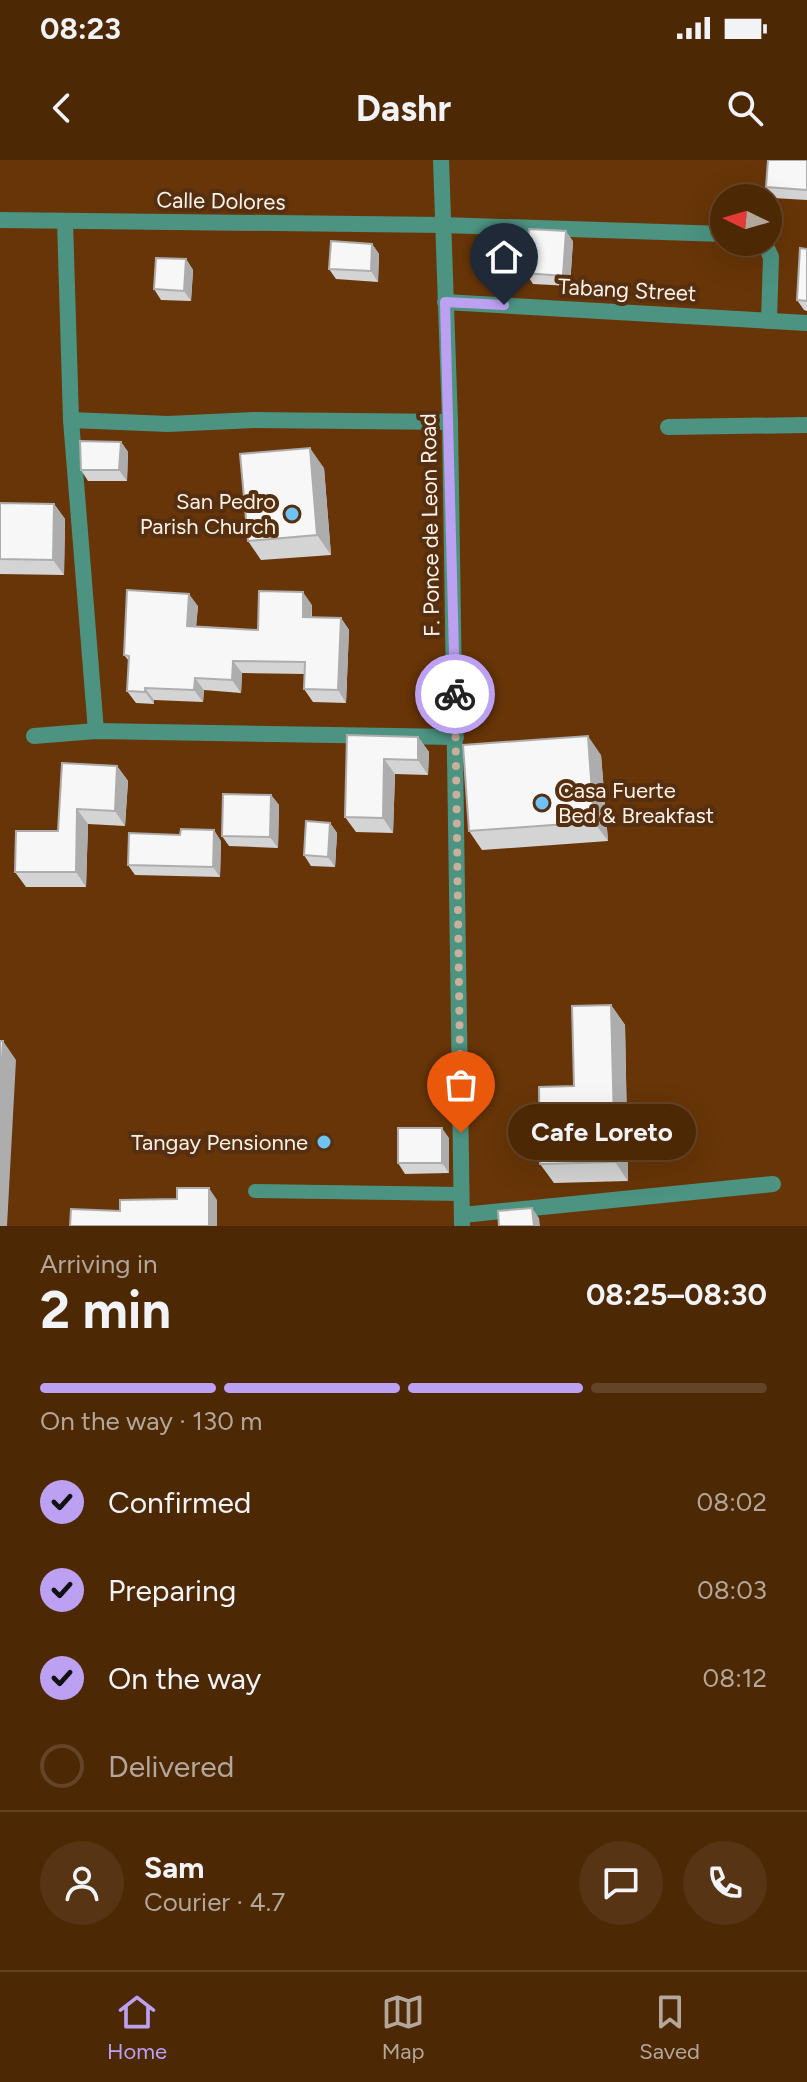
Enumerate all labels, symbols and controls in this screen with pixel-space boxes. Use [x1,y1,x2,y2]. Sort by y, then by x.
text: 08:23 [40,10,121,47]
icon: back [40,86,84,130]
icon: search [723,86,767,130]
text: Dashr [356,87,451,130]
north arrow [710,184,782,256]
map controls [710,184,782,256]
street label: Calle Dolores [156,186,286,216]
pin [470,223,538,305]
icon: home [482,235,526,279]
street label: Tabang Street [557,273,697,307]
street label: F. Ponce de Leon Road [415,413,445,637]
place label: San Pedro Parish Church [140,488,276,540]
marker: San Pedro Parish Church [283,505,301,523]
courier [415,654,495,734]
icon: bike [433,672,477,716]
place label: Casa Fuerte Bed & Breakfast [558,777,714,829]
marker: Casa Fuerte Bed & Breakfast [533,794,551,812]
pin [427,1051,495,1133]
icon: bag [439,1063,483,1107]
callout: Cafe Loreto [509,1105,697,1161]
text: Cafe Loreto [531,1116,673,1148]
place label: Tangay Pensionne [131,1129,308,1156]
marker: Tangay Pensionne [315,1133,333,1151]
text: Arriving in [40,1248,158,1280]
text: 08:25–08:30 [586,1276,767,1313]
text: 2 min [40,1279,171,1341]
text: On the way · 130 m [40,1405,262,1437]
icon: check [40,1480,84,1524]
text: Confirmed [108,1484,251,1521]
text: 08:02 [697,1486,767,1518]
icon: check [40,1568,84,1612]
text: Preparing [108,1572,236,1609]
text: 08:03 [697,1574,767,1606]
icon: check [40,1656,84,1700]
text: On the way [108,1660,261,1697]
text: 08:12 [703,1662,767,1694]
text: Delivered [108,1748,234,1785]
button: person [40,1841,124,1925]
button: chat [579,1841,663,1925]
button: phone [683,1841,767,1925]
text: Sam [144,1849,204,1886]
text: Courier · 4.7 [144,1886,285,1918]
tab: Home [107,1990,167,2065]
tab: Map [381,1990,425,2065]
tab: Saved [639,1990,700,2065]

